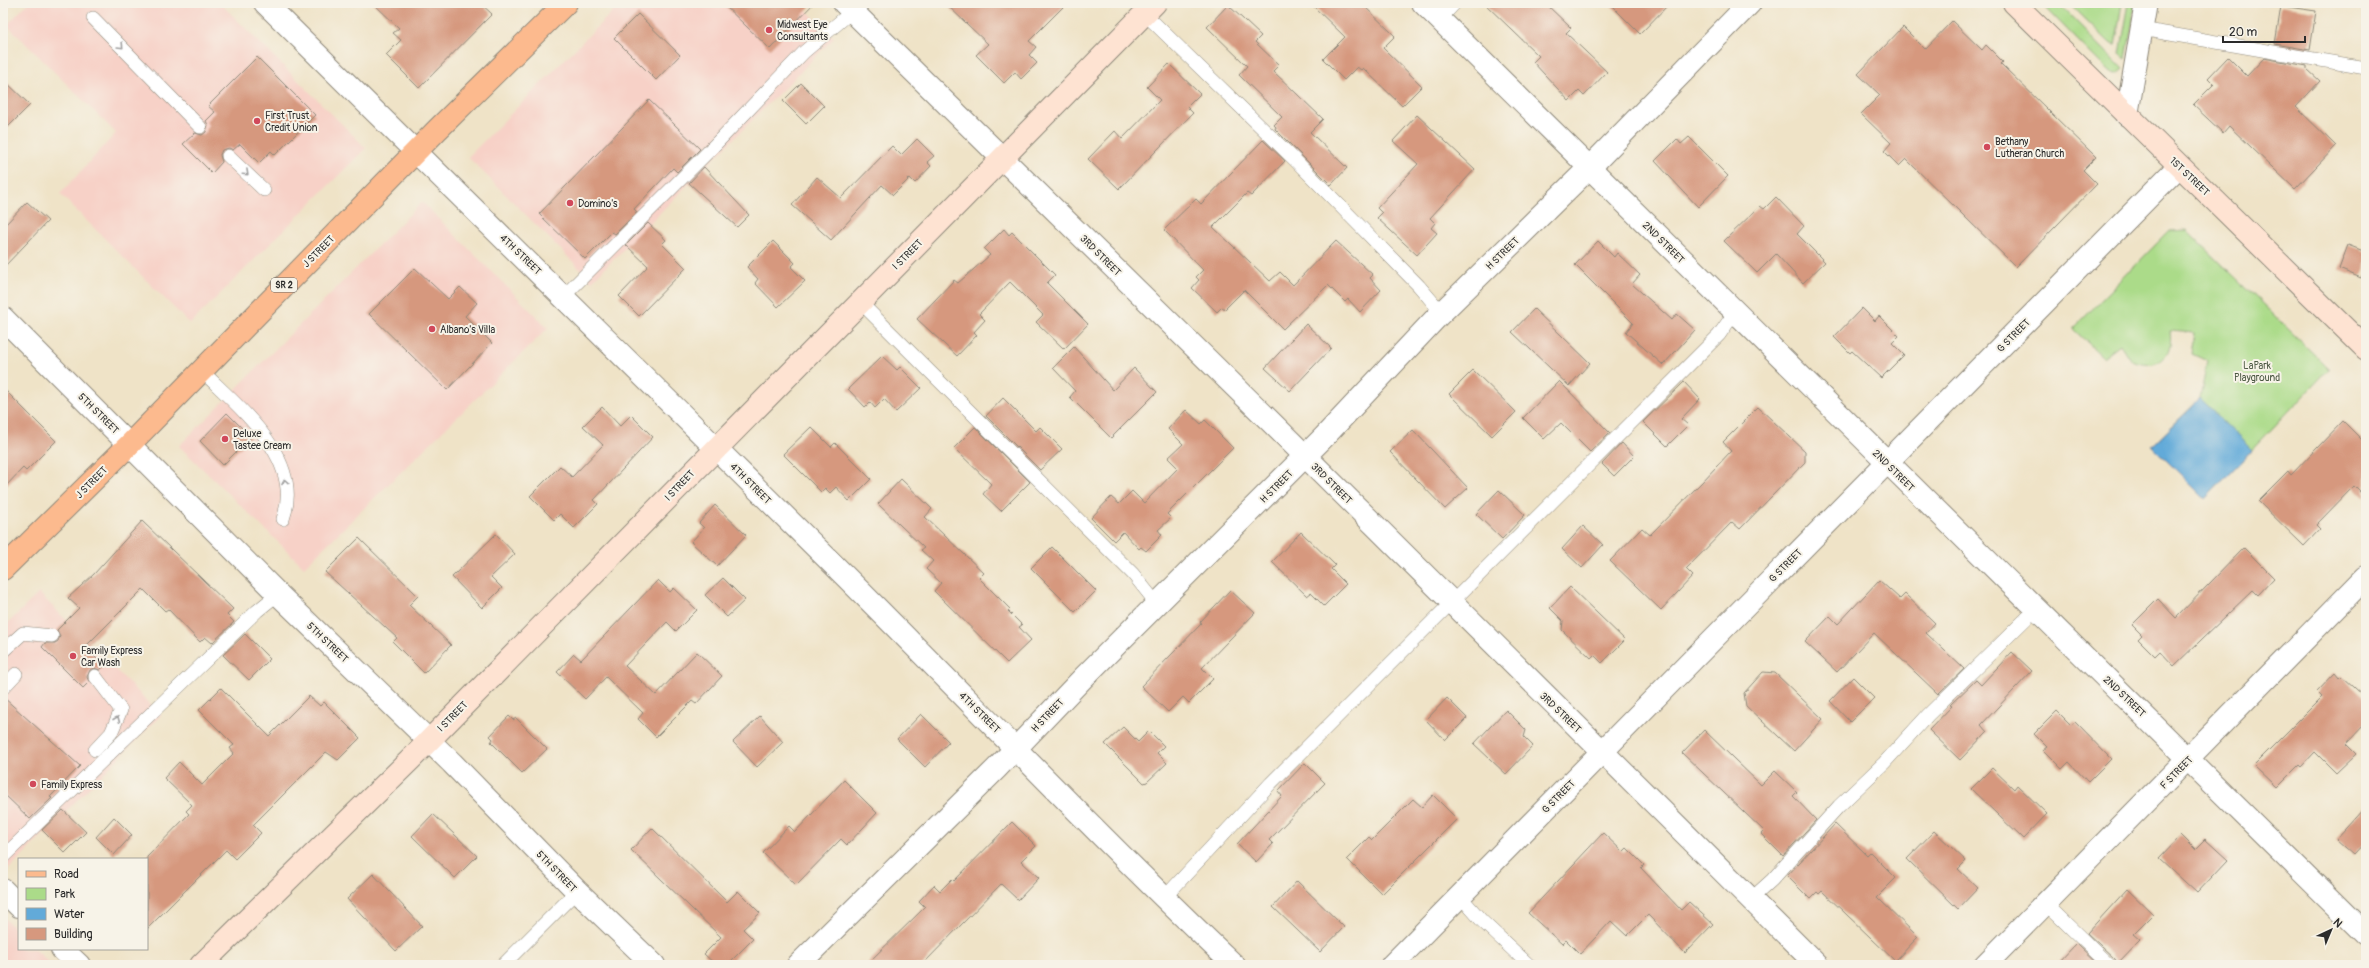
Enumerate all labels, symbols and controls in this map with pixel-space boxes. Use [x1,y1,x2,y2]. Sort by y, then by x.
scale bar [2223,18,2305,44]
place label: Midwest Eye Consultants [777,19,829,43]
marker: Midwest Eye Consultants [764,25,774,35]
text: 20 m [2229,25,2258,40]
one-way arrow [116,41,123,49]
place label: First Trust Credit Union [265,110,318,134]
marker: First Trust Credit Union [252,116,262,126]
place label: Bethany Lutheran Church [1995,136,2065,160]
marker: Bethany Lutheran Church [1982,142,1992,152]
street label: 1ST STREET [2167,155,2212,199]
one-way arrow [241,168,249,175]
marker: Domino's [565,198,575,208]
place label: Domino's [578,198,618,210]
street label: 2ND STREET [1640,219,1687,266]
street label: 4TH STREET [497,232,544,278]
street label: J STREET [300,233,337,270]
street label: 3RD STREET [1077,233,1124,279]
street label: H STREET [1484,235,1522,272]
street label: I STREET [890,237,926,272]
road number: SR 2 [271,278,297,292]
street label: G STREET [1995,316,2033,355]
marker: Albano's Villa [427,324,437,334]
place label: Albano's Villa [440,324,496,336]
park label: LaPark Playground [2234,360,2280,384]
street label: 5TH STREET [75,391,121,437]
place label: Deluxe Tastee Cream [233,428,291,452]
marker: Deluxe Tastee Cream [220,434,230,444]
street label: 2ND STREET [1870,447,1917,494]
street label: 4TH STREET [727,461,774,507]
street label: 3RD STREET [1308,461,1355,507]
street label: J STREET [73,464,110,501]
street label: H STREET [1258,467,1296,506]
street label: I STREET [662,468,698,504]
one-way arrow [281,478,290,485]
street label: G STREET [1767,546,1805,585]
street label: 5TH STREET [304,620,351,666]
place label: Family Express Car Wash [81,645,143,669]
marker: Family Express Car Wash [68,651,78,661]
street label: 2ND STREET [2101,674,2148,720]
street label: 4TH STREET [956,690,1003,736]
street label: 3RD STREET [1537,690,1584,736]
street label: H STREET [1029,696,1067,735]
street label: I STREET [435,699,471,734]
one-way arrow [113,716,121,723]
street label: F STREET [2158,754,2196,792]
street label: G STREET [1540,777,1578,816]
marker: Family Express [28,779,38,789]
place label: Family Express [41,779,103,791]
street label: 5TH STREET [534,849,579,895]
legend [18,858,148,950]
text: Road [54,867,79,882]
text: Park [54,887,75,902]
text: Water [54,907,85,922]
north arrow [2311,910,2351,950]
text: N [2330,916,2345,931]
text: Building [54,927,93,942]

